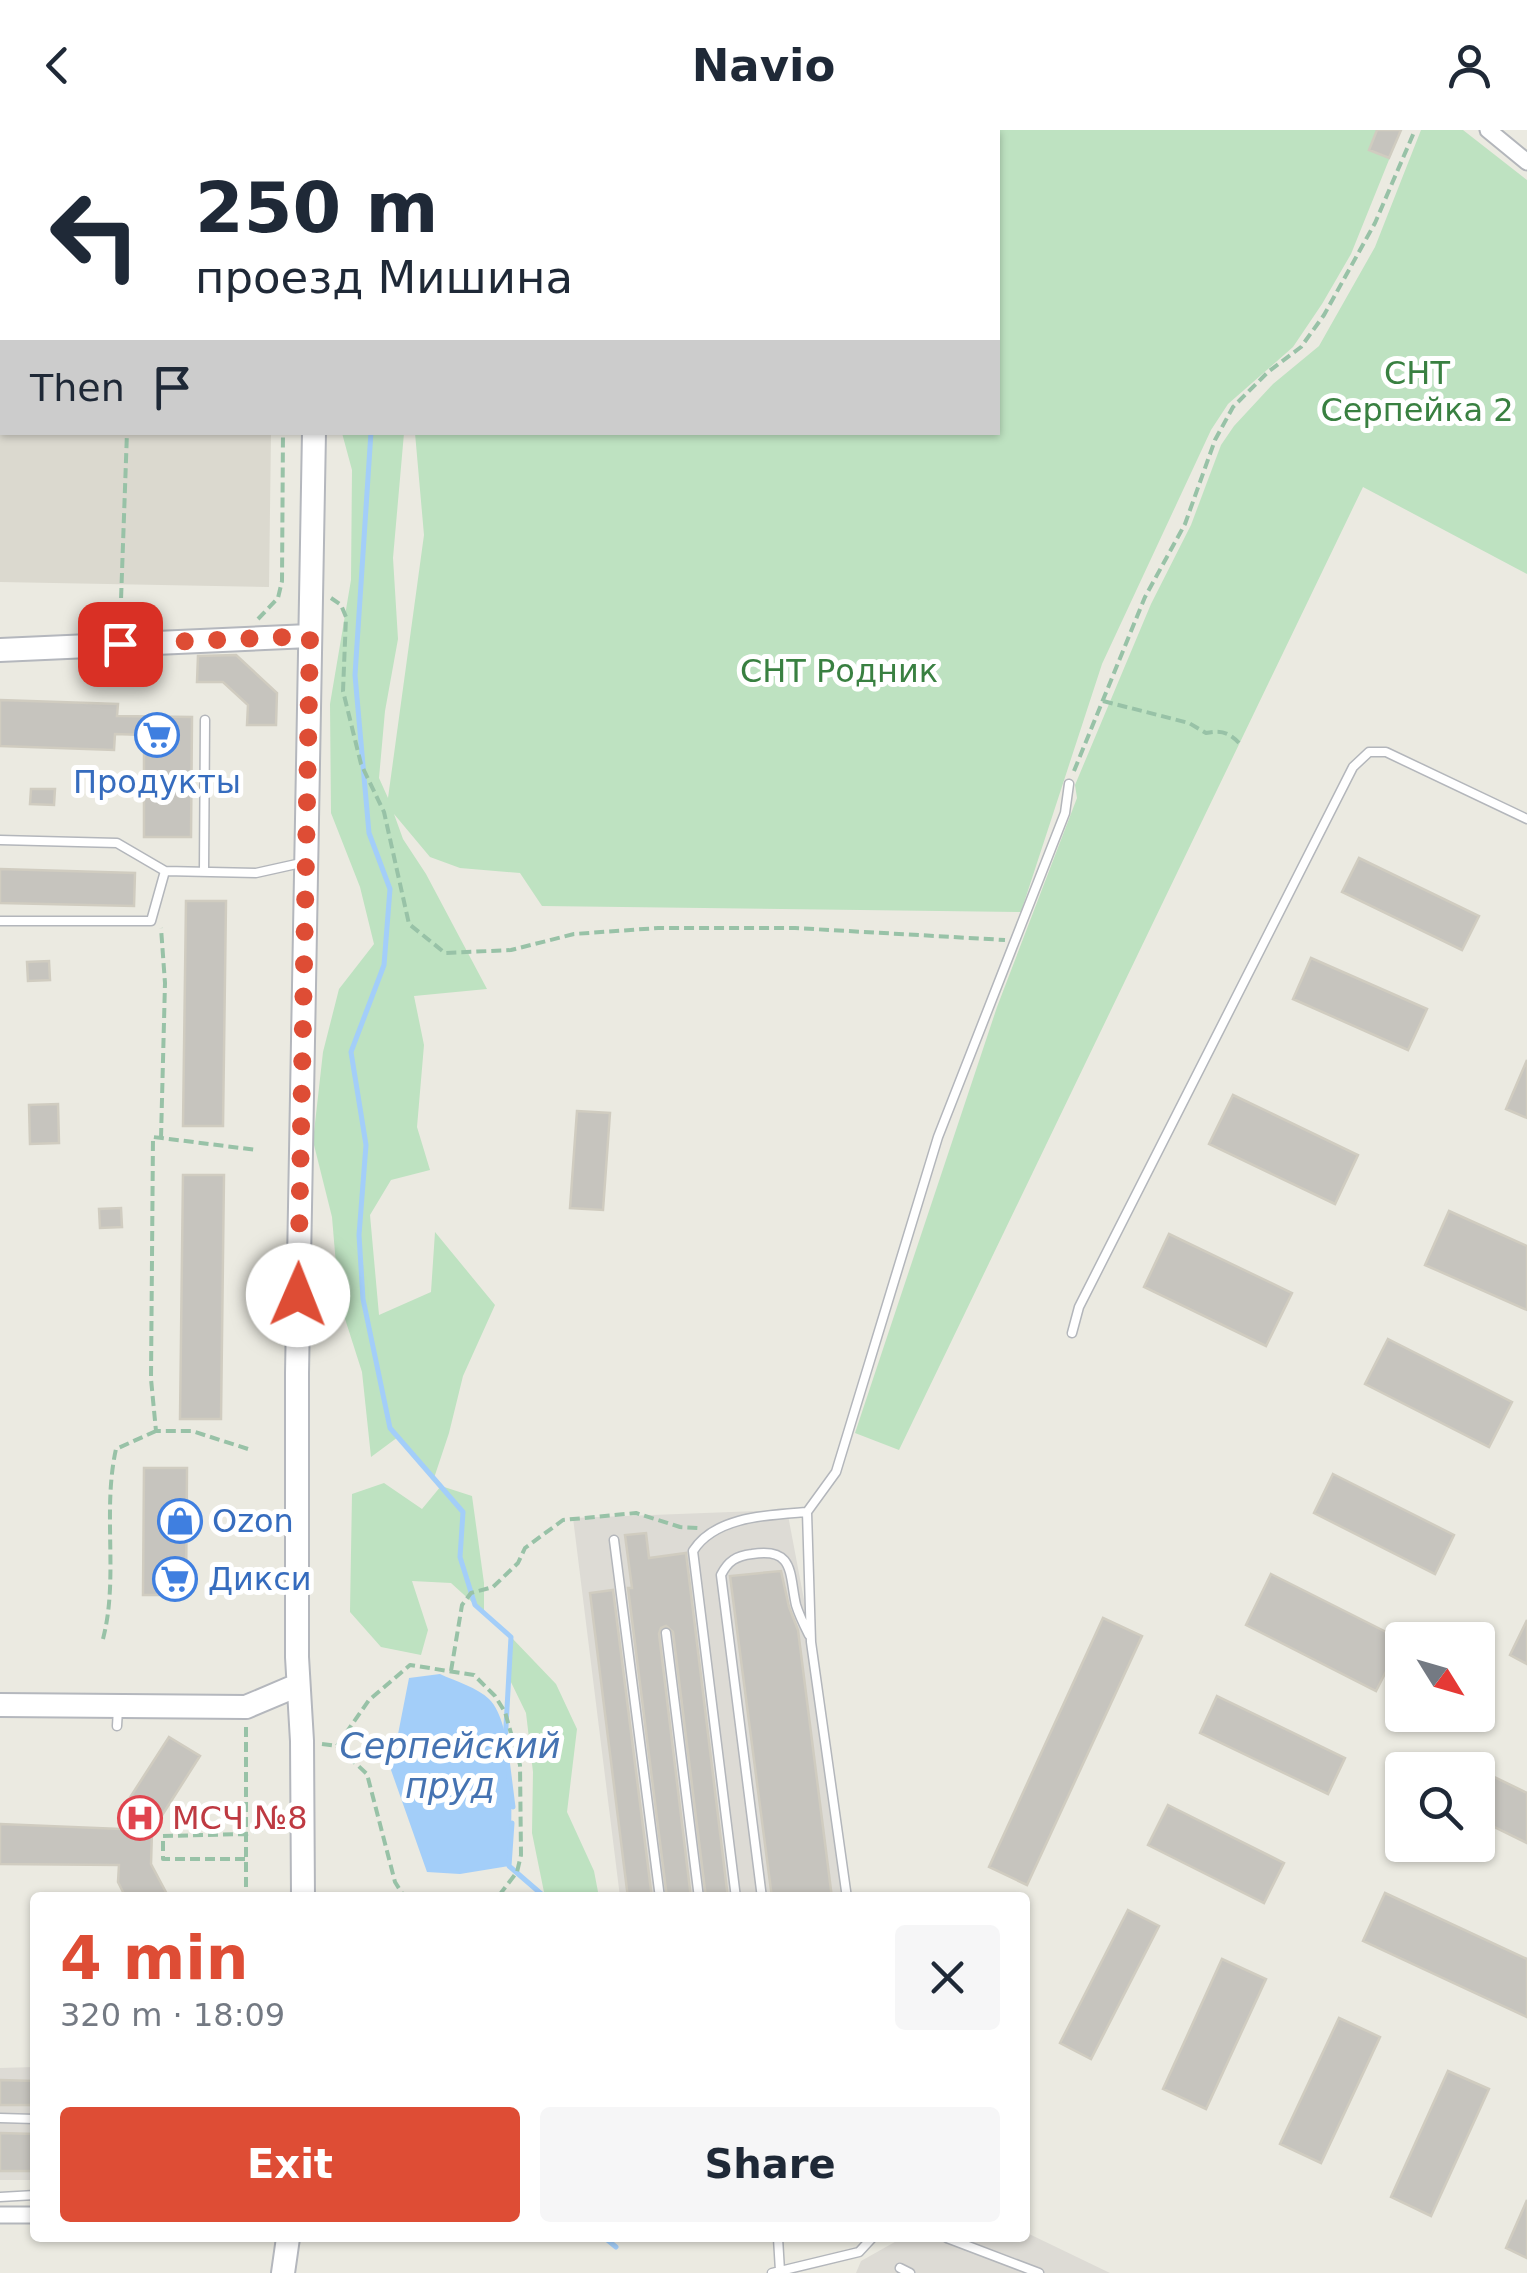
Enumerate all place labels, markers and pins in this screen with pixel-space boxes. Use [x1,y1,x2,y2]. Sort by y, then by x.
pin [78,602,163,687]
supermarket icon: Продукты [134,712,180,758]
place label: Продукты [73,763,241,801]
shop icon: Ozon [157,1498,203,1544]
place label: Ozon [212,1502,294,1540]
supermarket icon: Дикси [152,1556,198,1602]
place label: Дикси [208,1560,312,1598]
hospital icon: МСЧ №8 [117,1795,163,1841]
place label: МСЧ №8 [172,1799,308,1837]

